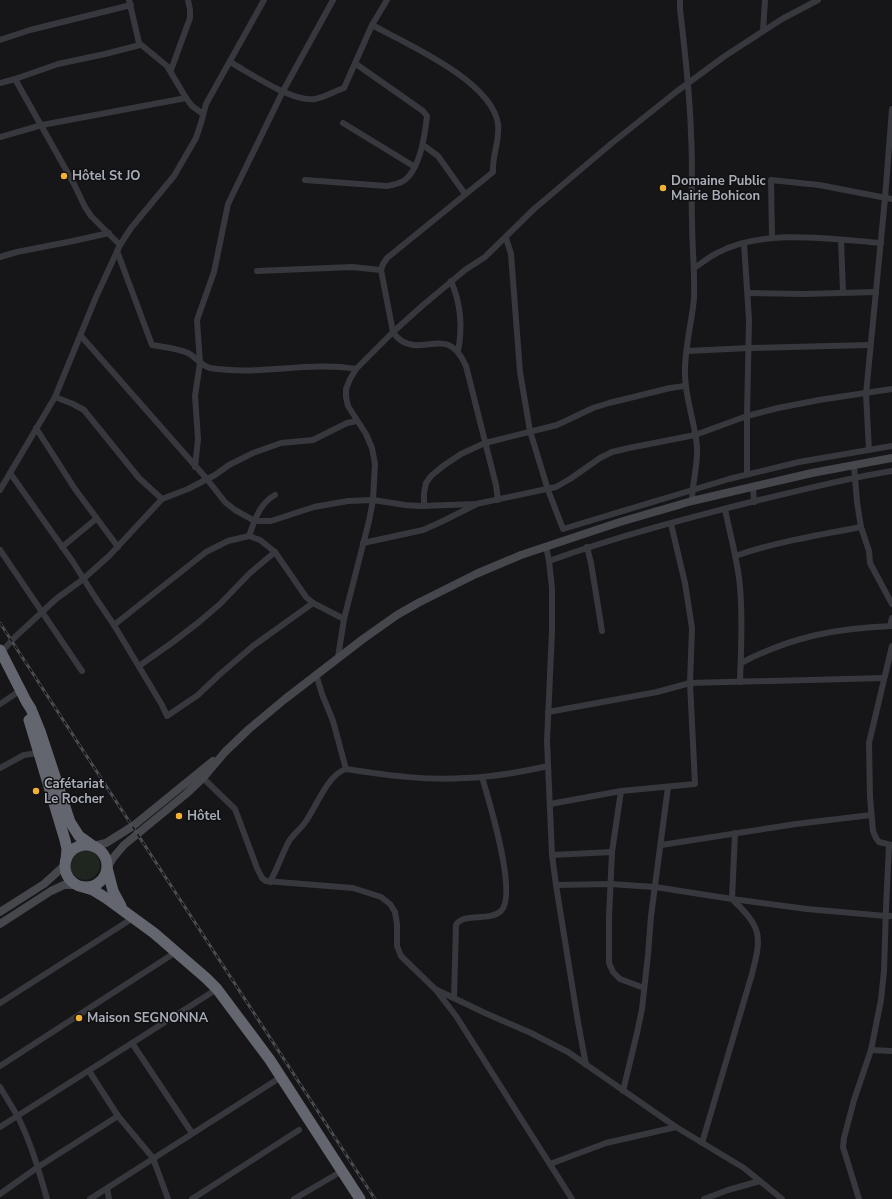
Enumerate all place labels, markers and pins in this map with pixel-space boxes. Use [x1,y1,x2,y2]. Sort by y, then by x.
place label: Hôtel St JO [72,167,141,185]
marker: Hôtel St JO [59,171,69,181]
place label: Domaine Public Mairie Bohicon [671,172,766,205]
marker: Domaine Public Mairie Bohicon [658,183,668,193]
place label: Cafétariat Le Rocher [44,775,105,808]
marker: Cafétariat Le Rocher [31,786,41,796]
place label: Hôtel [187,807,221,825]
marker: Hôtel [174,811,184,821]
place label: Maison SEGNONNA [87,1009,209,1027]
marker: Maison SEGNONNA [74,1013,84,1023]

